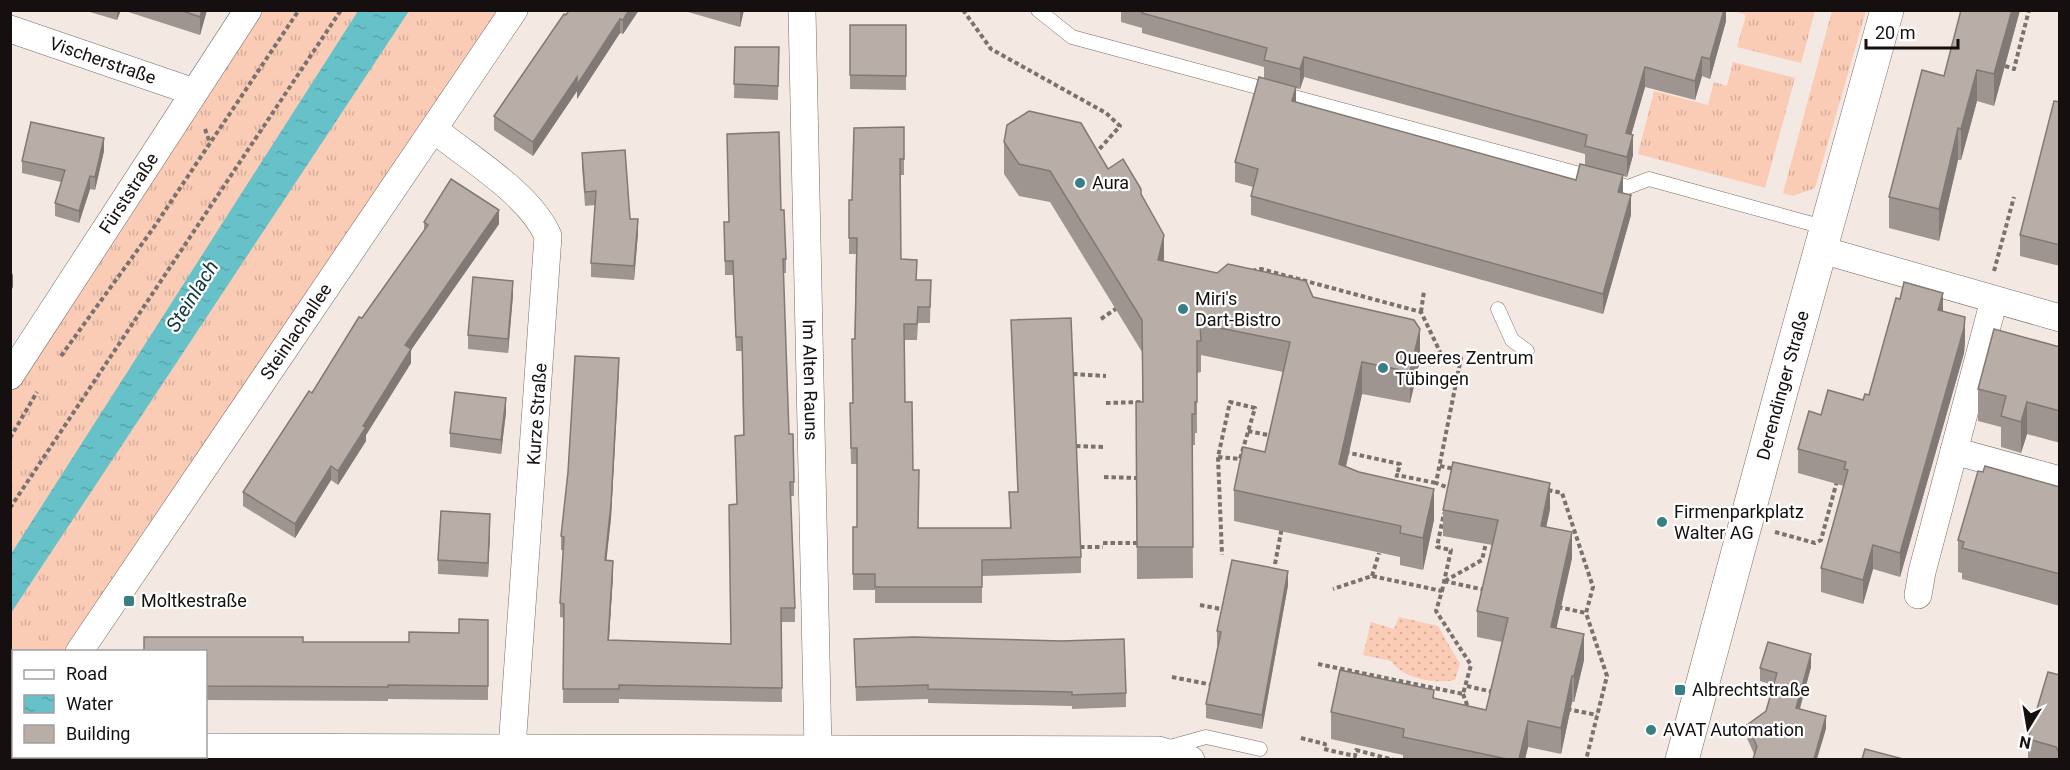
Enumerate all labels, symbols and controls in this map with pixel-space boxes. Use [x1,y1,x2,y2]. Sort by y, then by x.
scale bar [1866,12,1958,50]
text: 20 m [1875,22,1915,43]
street label: Vischerstraße [47,32,159,88]
street label: Fürststraße [95,149,162,237]
place label: Aura [1092,172,1129,193]
marker: Aura [1073,176,1087,190]
water label: Steinlach [161,256,223,336]
street label: Steinlachallee [256,279,336,383]
place label: Miri's Dart-Bistro [1195,288,1281,330]
marker: Miri's Dart-Bistro [1176,302,1190,316]
street label: Derendinger Straße [1752,308,1813,462]
street label: Im Alten Rauns [799,319,822,441]
place label: Queeres Zentrum Tübingen [1395,347,1533,389]
marker: Queeres Zentrum Tübingen [1376,361,1390,375]
street label: Kurze Straße [522,362,551,466]
place label: Firmenparkplatz Walter AG [1674,501,1804,543]
marker: Firmenparkplatz Walter AG [1655,515,1669,529]
place label: Moltkestraße [141,590,247,611]
marker: Moltkestraße [122,594,136,608]
legend [12,650,207,758]
text: Road [66,663,107,684]
place label: Albrechtstraße [1692,679,1810,700]
marker: Albrechtstraße [1673,683,1687,697]
text: Water [66,693,113,714]
north arrow [1998,698,2058,758]
place label: AVAT Automation [1663,719,1804,740]
text: Building [66,723,130,744]
marker: AVAT Automation [1644,723,1658,737]
text: N [2018,732,2033,753]

